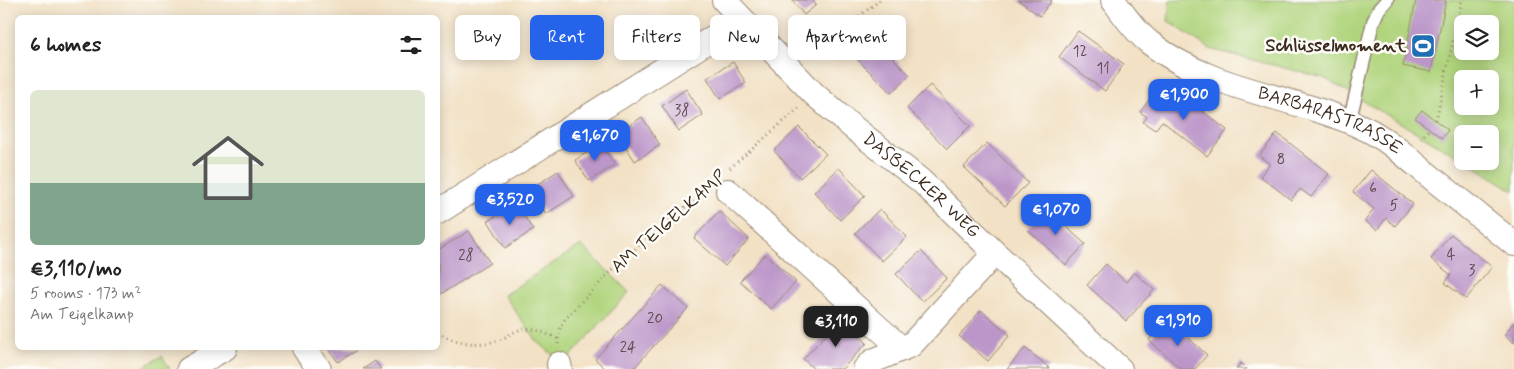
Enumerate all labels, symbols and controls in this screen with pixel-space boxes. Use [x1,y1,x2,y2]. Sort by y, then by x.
chip: Buy [455,15,520,60]
chip: Rent [530,15,604,60]
chip: Filters [614,15,700,60]
chip: New [710,15,778,60]
chip: Apartment [788,15,906,60]
map controls [1454,15,1499,170]
button: layers [1454,15,1499,60]
text: 6 homes [30,31,101,59]
icon: filters [397,31,425,59]
sports icon: Schlüsselmoment [1410,33,1436,59]
place label: Schlüsselmoment [1266,34,1406,58]
house number: 12 [1073,42,1087,62]
house number: 11 [1096,59,1110,79]
button: + [1454,70,1499,115]
pin: €1,900 [1143,78,1225,121]
street label: BARBARASTRASSE [1255,81,1407,161]
text: €1,900 [1159,84,1209,105]
house number: 38 [674,101,690,121]
pin: €1,670 [554,120,636,162]
icon: home [183,123,273,213]
text: €1,670 [571,125,619,146]
button: − [1454,125,1499,170]
street label: DASBECKER WEG [857,127,985,244]
house number: 8 [1277,150,1285,170]
street label: AM TEIGELKAMP [606,165,732,279]
house number: 6 [1369,179,1377,199]
pin: €3,520 [469,184,551,226]
text: €3,520 [486,189,534,210]
pin: €1,070 [1015,194,1097,236]
house number: 5 [1389,196,1399,216]
text: €1,070 [1032,199,1080,220]
house number: 4 [1447,245,1456,265]
house number: 28 [458,246,474,266]
text: €3,110/mo [30,255,122,283]
house number: 3 [1469,261,1476,281]
text: 5 rooms · 173 m² [30,283,142,304]
text: Am Teigelkamp [30,304,134,325]
pin: €1,910 [1137,304,1219,347]
pin: €3,110 [795,306,877,348]
house number: 20 [647,309,663,329]
text: €1,910 [1155,310,1201,331]
text: €3,110 [814,311,858,332]
house number: 24 [620,338,636,358]

